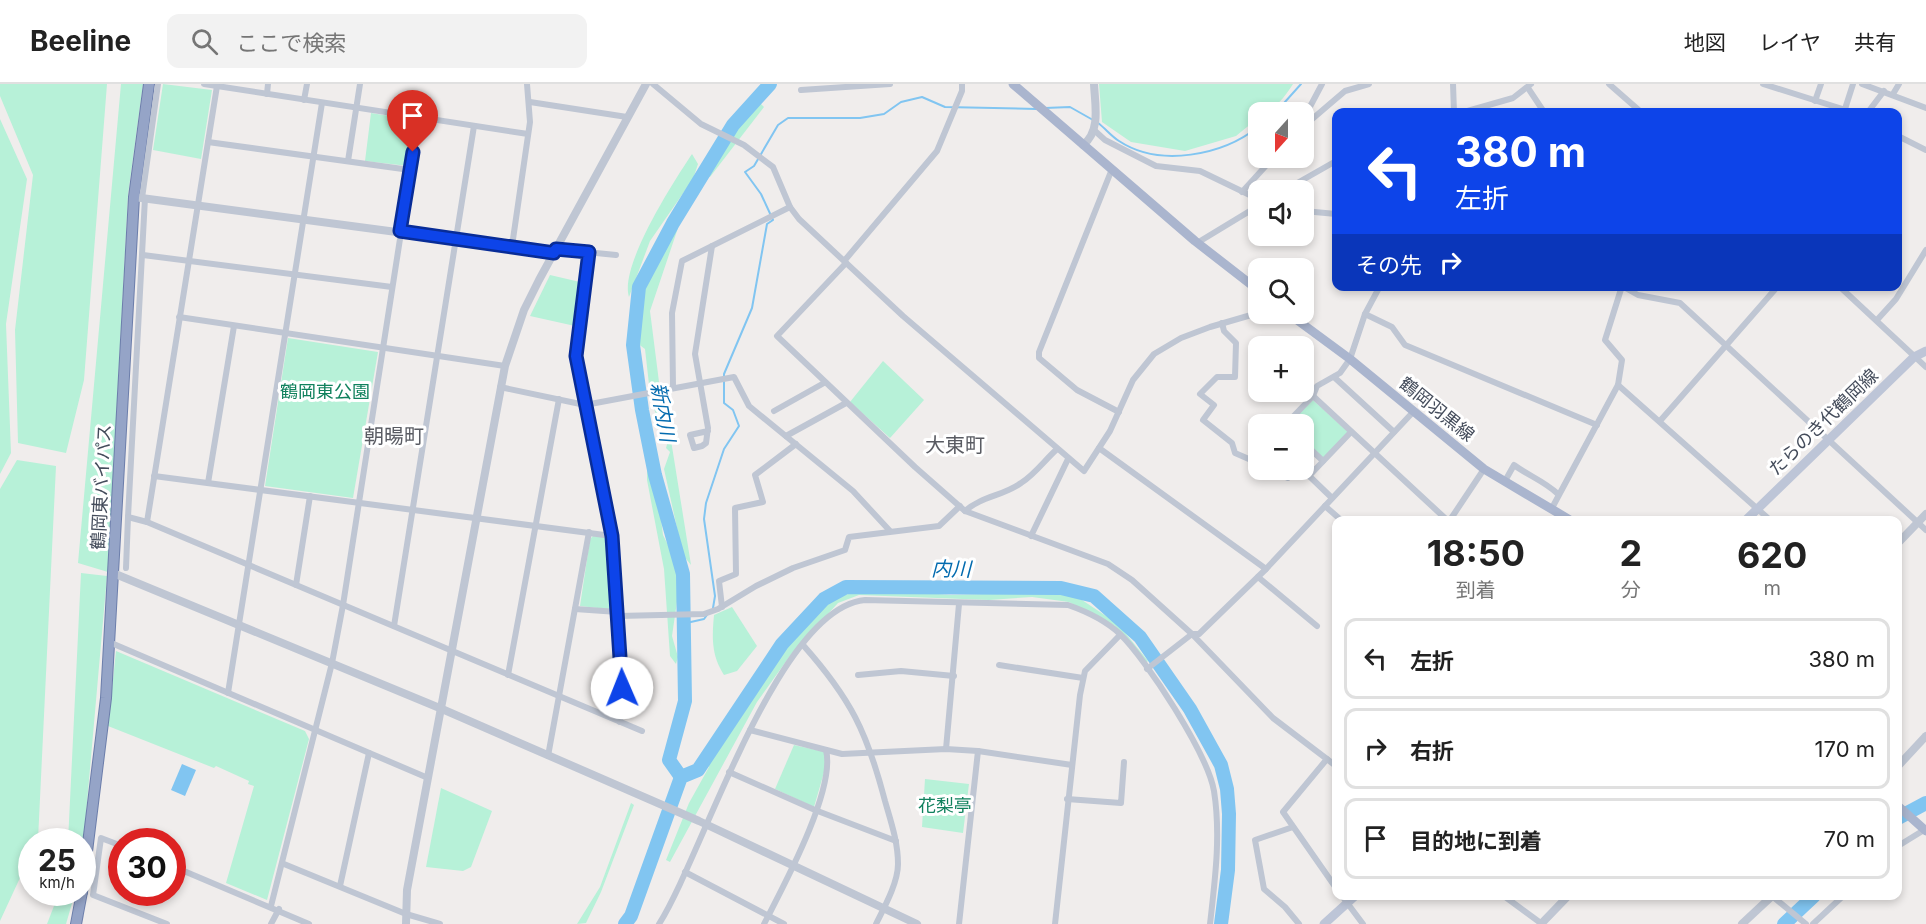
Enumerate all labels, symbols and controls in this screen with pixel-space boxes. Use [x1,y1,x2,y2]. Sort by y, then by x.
search box [167,14,587,68]
text: Beeline [30,24,131,58]
icon: search [188,25,221,58]
text: ここで検索 [236,30,346,56]
text: 地図 [1684,30,1726,55]
text: レイヤ [1759,30,1821,55]
text: 共有 [1854,30,1896,55]
pin [387,90,438,152]
icon: arrive [396,99,429,132]
north arrow [1248,102,1314,168]
map controls [1248,102,1314,480]
text: 380 m [1455,126,1586,177]
icon: left [1356,132,1434,210]
button: sound [1248,180,1314,246]
text: 左折 [1455,182,1509,215]
icon: right [1434,246,1467,279]
text: その先 [1356,252,1422,278]
button: search [1248,258,1314,324]
button: + [1248,336,1314,402]
street label: たらのき代鶴岡線 [1764,365,1882,479]
street label: 鶴岡羽黒線 [1395,373,1479,445]
water label: 新内川 [646,380,680,446]
park label: 鶴岡東公園 [280,381,370,402]
button: − [1248,414,1314,480]
street label: 鶴岡東バイパス [87,424,115,550]
district label: 朝暘町 [364,424,424,448]
district label: 大東町 [925,433,985,457]
text: 18:50 [1427,531,1525,575]
text: 2 [1620,531,1642,575]
text: 620 [1737,533,1807,577]
water label: 内川 [931,557,973,581]
text: m [1763,576,1781,600]
text: 到着 [1456,578,1496,602]
text: 分 [1621,578,1641,602]
icon: left [1359,642,1392,675]
text: 380 m [1808,646,1875,672]
text: 左折 [1410,648,1454,674]
position arrow [590,656,654,720]
icon: right [1359,732,1392,765]
text: 170 m [1815,736,1875,762]
text: 右折 [1410,738,1454,764]
park label: 花梨亭 [918,795,972,816]
icon: arrive [1359,822,1392,855]
text: 70 m [1824,826,1875,852]
speed limit sign: 30 [108,828,186,906]
text: 目的地に到着 [1410,828,1542,854]
text: 25 [38,842,76,878]
text: km/h [39,873,75,892]

